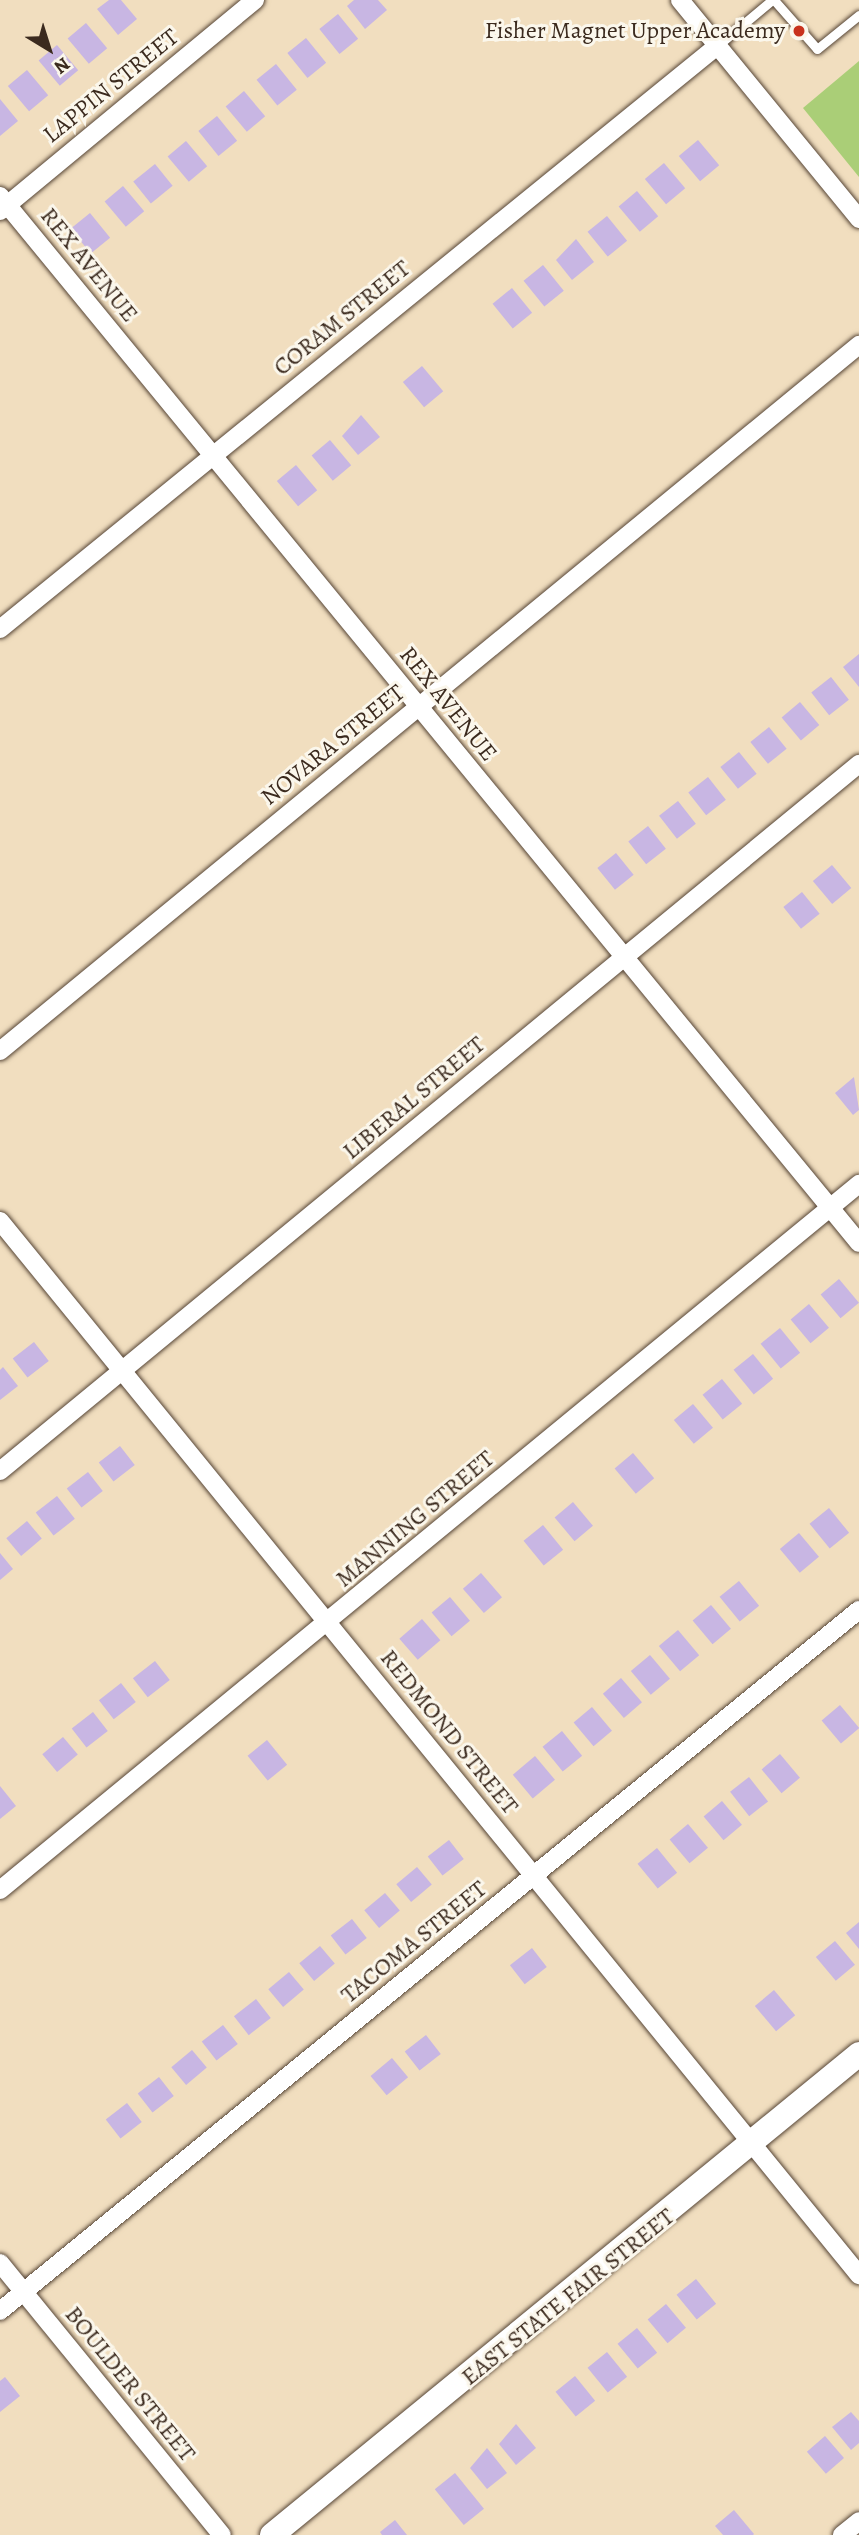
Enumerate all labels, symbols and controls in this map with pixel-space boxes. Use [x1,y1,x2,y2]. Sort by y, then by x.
north arrow [14,14,84,84]
place label: Fisher Magnet Upper Academy [485,17,785,45]
street label: LAPPIN STREET [37,23,185,149]
marker: Fisher Magnet Upper Academy [791,23,807,39]
street label: REX AVENUE [34,202,144,328]
street label: CORAM STREET [268,254,416,382]
street label: REX AVENUE [393,641,503,767]
street label: NOVARA STREET [255,678,411,812]
street label: LIBERAL STREET [337,1030,491,1166]
street label: MANNING STREET [330,1444,500,1594]
street label: REDMOND STREET [374,1644,524,1820]
street label: TACOMA STREET [336,1875,492,2009]
street label: EAST STATE FAIR STREET [456,2202,680,2392]
street label: BOULDER STREET [59,2301,201,2467]

